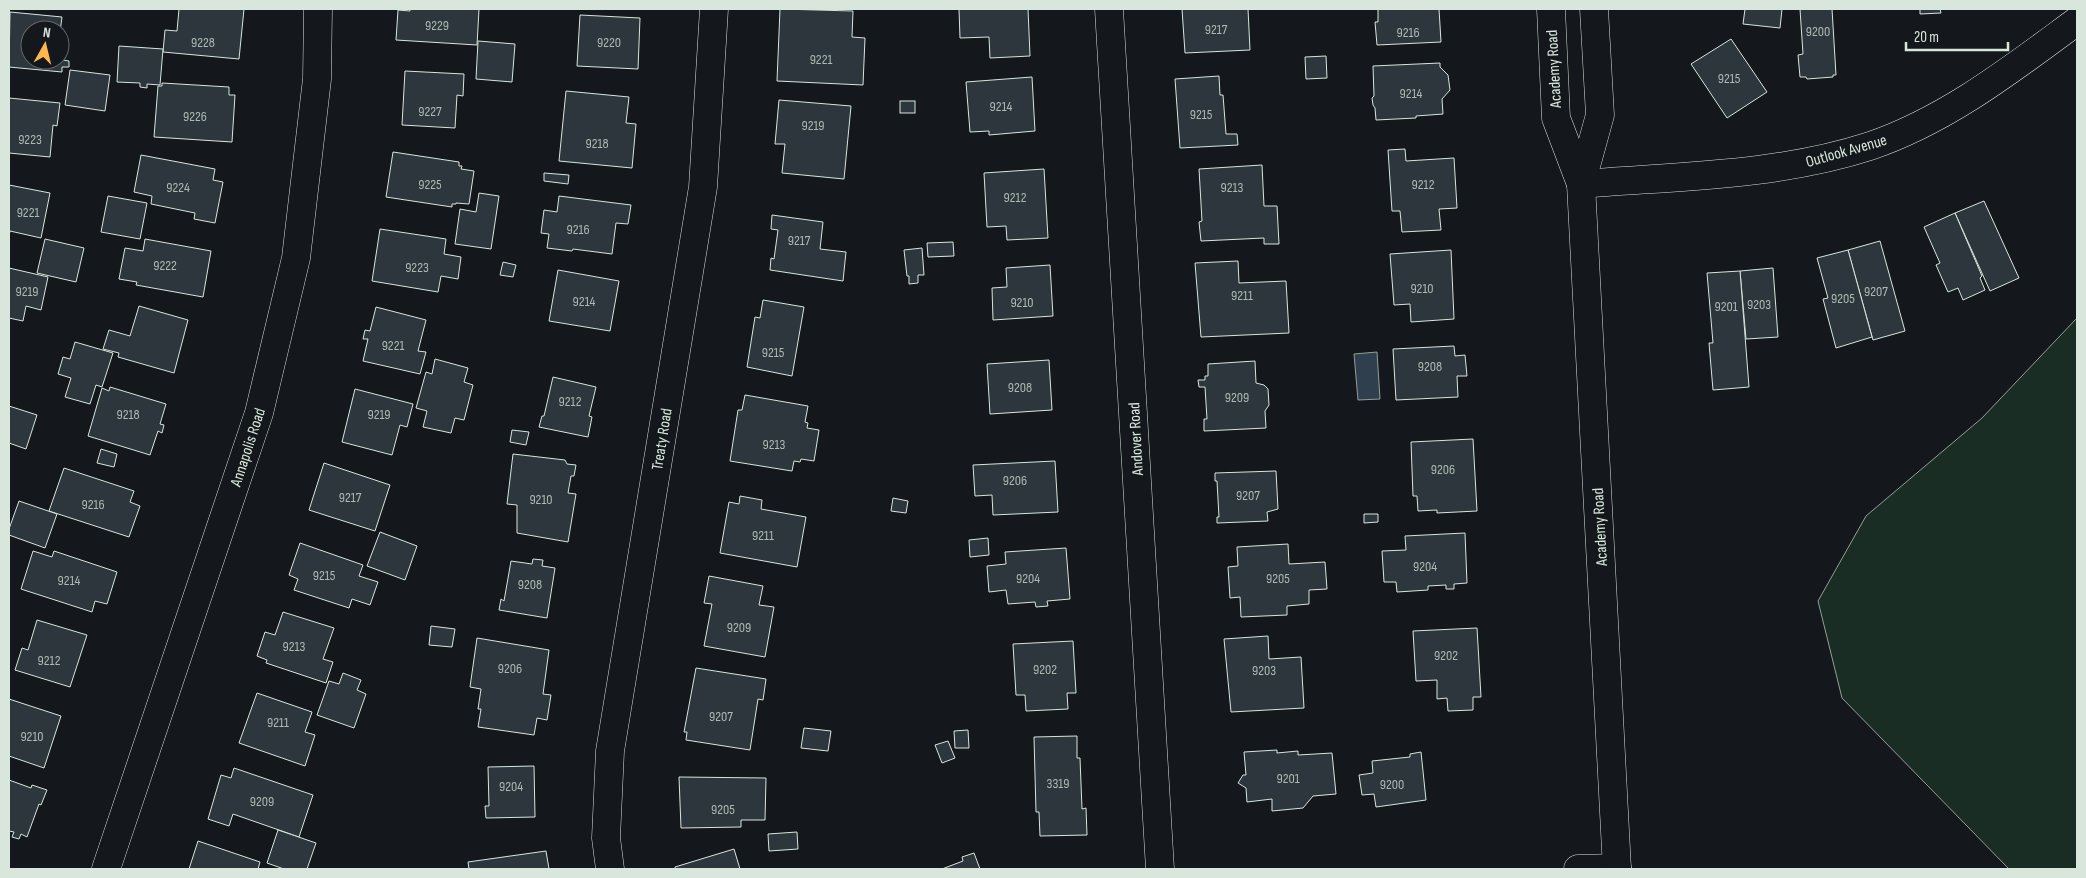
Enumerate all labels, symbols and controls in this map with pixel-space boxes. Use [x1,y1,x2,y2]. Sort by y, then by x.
house number: 9229 [425,17,449,34]
north arrow [20,20,70,70]
scale bar [1906,20,2008,52]
house number: 9217 [1205,21,1228,38]
house number: 9200 [1806,23,1830,40]
text: N [42,24,52,42]
house number: 9216 [1396,24,1420,41]
text: 20 m [1914,28,1939,47]
street label: Academy Road [1543,29,1566,109]
house number: 9228 [191,34,215,51]
house number: 9220 [597,34,621,51]
house number: 9221 [810,51,832,68]
house number: 9215 [1718,70,1741,87]
house number: 9214 [1400,85,1423,102]
house number: 9214 [990,98,1013,115]
house number: 9227 [418,103,442,120]
house number: 9215 [1190,106,1213,123]
house number: 9226 [183,108,207,125]
house number: 9219 [801,117,825,134]
house number: 9223 [18,131,42,148]
street label: Outlook Avenue [1804,131,1889,172]
house number: 9218 [585,135,609,152]
house number: 9225 [418,176,442,193]
house number: 9212 [1412,176,1435,193]
house number: 9224 [166,179,190,196]
house number: 9213 [1221,179,1244,196]
house number: 9212 [1004,189,1027,206]
house number: 9221 [17,204,39,221]
house number: 9216 [566,221,590,238]
house number: 9217 [788,232,811,249]
house number: 9222 [153,257,177,274]
house number: 9223 [405,259,429,276]
house number: 9210 [1410,280,1434,297]
house number: 9219 [15,283,39,300]
house number: 9207 [1864,283,1888,300]
house number: 9211 [1231,287,1253,304]
house number: 9205 [1831,290,1855,307]
house number: 9214 [573,293,596,310]
house number: 9210 [1010,294,1034,311]
house number: 9203 [1747,296,1771,313]
house number: 9201 [1714,298,1738,315]
house number: 9221 [382,337,404,354]
house number: 9215 [762,344,785,361]
house number: 9208 [1418,358,1442,375]
house number: 9208 [1008,379,1032,396]
house number: 9209 [1225,389,1249,406]
house number: 9212 [559,393,582,410]
street label: Andover Road [1125,402,1148,477]
house number: 9218 [116,406,140,423]
street label: Annapolis Road [226,406,270,490]
house number: 9219 [367,406,391,423]
street label: Treaty Road [648,407,677,472]
house number: 9213 [763,436,786,453]
house number: 9206 [1431,461,1455,478]
house number: 9206 [1003,472,1027,489]
house number: 9207 [1236,487,1260,504]
street label: Academy Road [1589,487,1612,567]
house number: 9217 [339,489,362,506]
house number: 9210 [529,491,553,508]
house number: 9216 [81,496,105,513]
house number: 9211 [752,527,774,544]
house number: 9204 [1413,558,1437,575]
house number: 9215 [313,567,336,584]
house number: 9204 [1016,570,1040,587]
house number: 9205 [1266,570,1290,587]
house number: 9214 [58,572,81,589]
house number: 9208 [518,576,542,593]
house number: 9209 [727,619,751,636]
house number: 9213 [283,638,306,655]
house number: 9202 [1434,647,1458,664]
house number: 9212 [38,652,61,669]
house number: 9206 [498,660,522,677]
house number: 9202 [1033,661,1057,678]
house number: 9203 [1252,662,1276,679]
house number: 9207 [709,708,733,725]
house number: 9211 [267,714,289,731]
house number: 9210 [20,728,44,745]
house number: 9201 [1276,770,1300,787]
house number: 3319 [1047,775,1069,792]
house number: 9200 [1380,776,1404,793]
house number: 9204 [499,778,523,795]
house number: 9209 [250,793,274,810]
house number: 9205 [711,801,735,818]

